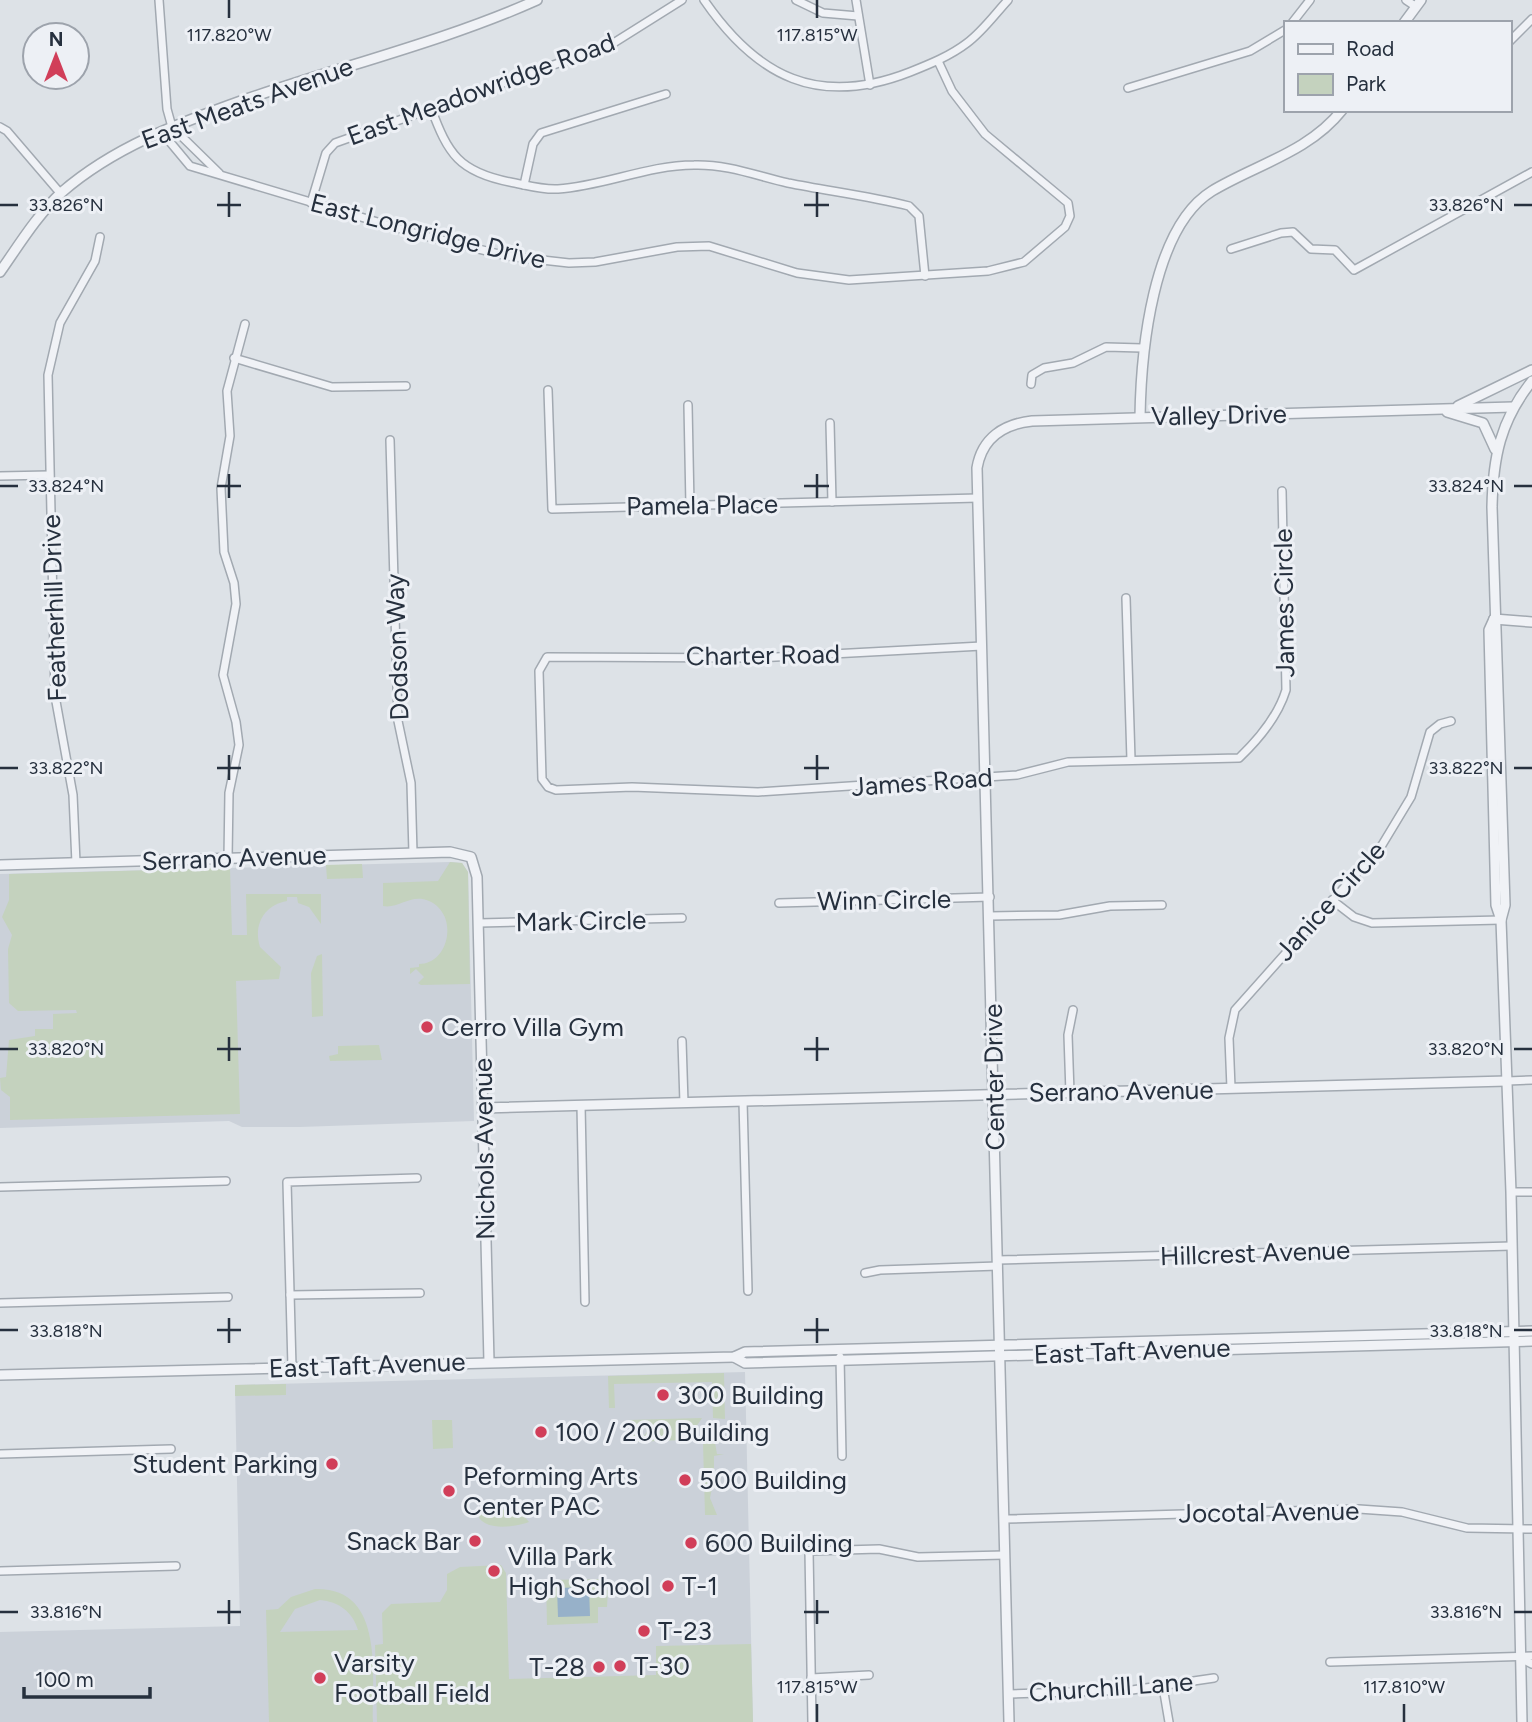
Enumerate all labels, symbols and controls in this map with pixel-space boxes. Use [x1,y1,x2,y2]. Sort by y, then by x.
north arrow [21,21,91,91]
legend [1284,21,1511,112]
text: 117.820°W [187,24,272,46]
text: 117.815°W [776,24,858,46]
street label: East Meadowridge Road [343,26,619,152]
text: N [49,28,63,51]
text: Road [1346,36,1394,61]
street label: East Meats Avenue [137,50,357,156]
text: Park [1346,71,1387,96]
street label: East Longridge Drive [307,186,549,276]
text: 33.826°N [28,194,104,216]
text: 33.826°N [1428,194,1504,216]
street label: Valley Drive [1151,398,1287,432]
text: 33.824°N [28,475,104,497]
text: 33.824°N [1428,475,1504,497]
street label: Pamela Place [626,488,778,522]
street label: Featherhill Drive [35,514,73,702]
street label: James Circle [1267,528,1301,678]
street label: Dodson Way [378,573,416,721]
street label: Charter Road [686,638,840,672]
text: 33.822°N [28,757,104,779]
text: 33.822°N [1428,757,1504,779]
street label: James Road [850,761,994,803]
street label: Janice Circle [1268,835,1392,967]
street label: Serrano Avenue [141,839,327,877]
street label: Winn Circle [817,883,951,917]
street label: Mark Circle [515,904,647,938]
street label: Center Drive [977,1003,1011,1151]
place label: Cerro Villa Gym [441,1011,624,1043]
marker: Cerro Villa Gym [419,1019,435,1035]
text: 33.820°N [28,1038,104,1060]
text: 33.820°N [1428,1038,1504,1060]
street label: Nichols Avenue [466,1058,502,1240]
street label: Serrano Avenue [1028,1073,1214,1109]
street label: Hillcrest Avenue [1159,1234,1351,1272]
text: 33.818°N [29,1320,103,1342]
text: 33.818°N [1429,1320,1503,1342]
street label: East Taft Avenue [1033,1332,1231,1370]
street label: East Taft Avenue [268,1346,466,1384]
place label: 300 Building [677,1379,824,1411]
marker: 300 Building [655,1387,671,1403]
place label: 100 / 200 Building [555,1416,770,1448]
marker: 100 / 200 Building [533,1424,549,1440]
place label: Student Parking [132,1448,318,1480]
marker: Student Parking [324,1456,340,1472]
place label: Peforming Arts Center PAC [463,1460,638,1522]
place label: 500 Building [699,1464,847,1496]
marker: 500 Building [677,1472,693,1488]
marker: Peforming Arts Center PAC [441,1483,457,1499]
street label: Jocotal Avenue [1178,1494,1360,1530]
place label: Snack Bar [346,1525,461,1557]
place label: 600 Building [705,1527,853,1559]
marker: Snack Bar [467,1533,483,1549]
marker: 600 Building [683,1535,699,1551]
place label: Villa Park High School [508,1540,650,1602]
marker: Villa Park High School [486,1563,502,1579]
place label: T-1 [682,1570,718,1602]
marker: T-1 [660,1578,676,1594]
text: 33.816°N [30,1601,102,1623]
text: 33.816°N [1430,1601,1502,1623]
place label: T-23 [658,1615,712,1647]
marker: T-23 [636,1623,652,1639]
place label: Varsity Football Field [334,1647,490,1709]
place label: T-30 [634,1650,690,1682]
place label: T-28 [529,1651,585,1683]
scale bar [24,1656,150,1700]
marker: T-30 [612,1658,628,1674]
marker: T-28 [591,1659,607,1675]
street label: Churchill Lane [1028,1665,1194,1709]
text: 100 m [35,1667,94,1692]
marker: Varsity Football Field [312,1670,328,1686]
text: 117.815°W [776,1676,858,1698]
text: 117.810°W [1363,1676,1446,1698]

